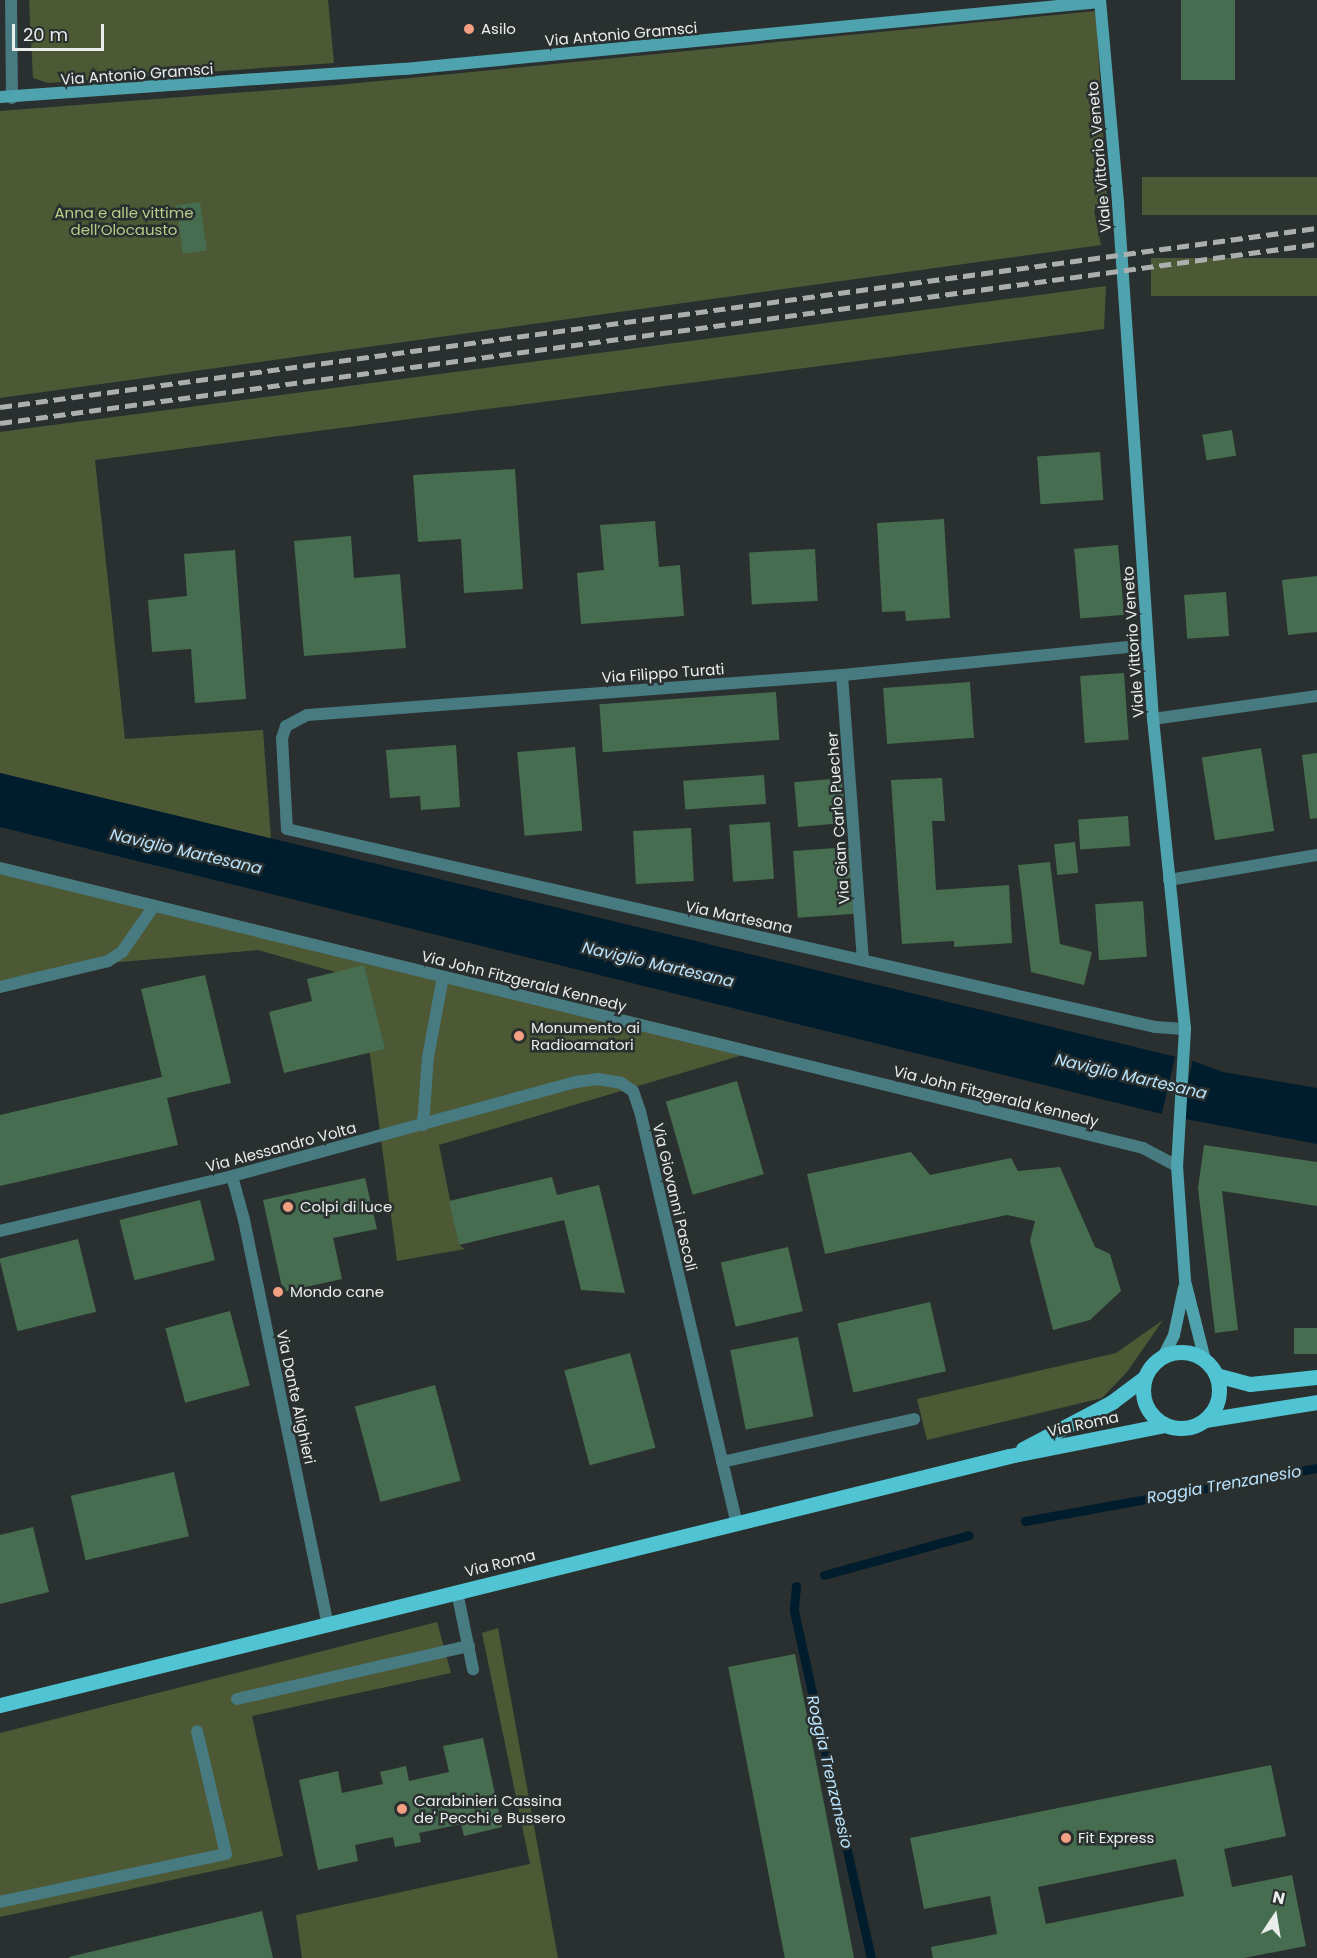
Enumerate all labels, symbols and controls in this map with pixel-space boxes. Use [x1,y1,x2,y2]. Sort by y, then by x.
scale bar [15,12,106,50]
street label: Via Antonio Gramsci [544,18,698,50]
place label: Asilo [481,20,516,38]
text: 20 m [23,22,68,47]
marker: Asilo [462,22,476,36]
street label: Via Antonio Gramsci [60,60,214,88]
street label: Viale Vittorio Veneto [1083,81,1115,233]
park label: Anna e alle vittime dell’Olocausto [54,203,194,238]
street label: Viale Vittorio Veneto [1119,566,1147,718]
street label: Via Filippo Turati [601,660,725,686]
street label: Via Gian Carlo Puecher [823,731,853,905]
water label: Naviglio Martesana [108,825,264,879]
street label: Via Martesana [684,897,794,937]
water label: Naviglio Martesana [580,938,736,992]
street label: Via John Fitzgerald Kennedy [420,947,628,1015]
place label: Monumento ai Radioamatori [531,1018,640,1053]
marker: Monumento ai Radioamatori [512,1029,526,1043]
water label: Naviglio Martesana [1053,1050,1209,1104]
street label: Via John Fitzgerald Kennedy [892,1062,1100,1130]
street label: Via Alessandro Volta [204,1118,358,1176]
street label: Via Giovanni Pascoli [649,1121,701,1273]
place label: Colpi di luce [300,1198,392,1216]
marker: Colpi di luce [281,1200,295,1214]
place label: Mondo cane [290,1283,384,1301]
marker: Mondo cane [271,1285,285,1299]
street label: Via Dante Alighieri [273,1328,319,1466]
street label: Via Roma [1046,1408,1120,1440]
water label: Roggia Trenzanesio [1145,1462,1303,1508]
street label: Via Roma [463,1546,537,1580]
water label: Roggia Trenzanesio [802,1694,856,1850]
place label: Carabinieri Cassina de' Pecchi e Bussero [414,1791,566,1826]
marker: Carabinieri Cassina de' Pecchi e Bussero [395,1802,409,1816]
place label: Fit Express [1078,1829,1154,1847]
marker: Fit Express [1059,1831,1073,1845]
text: N [1271,1885,1287,1910]
north arrow [1245,1886,1305,1946]

